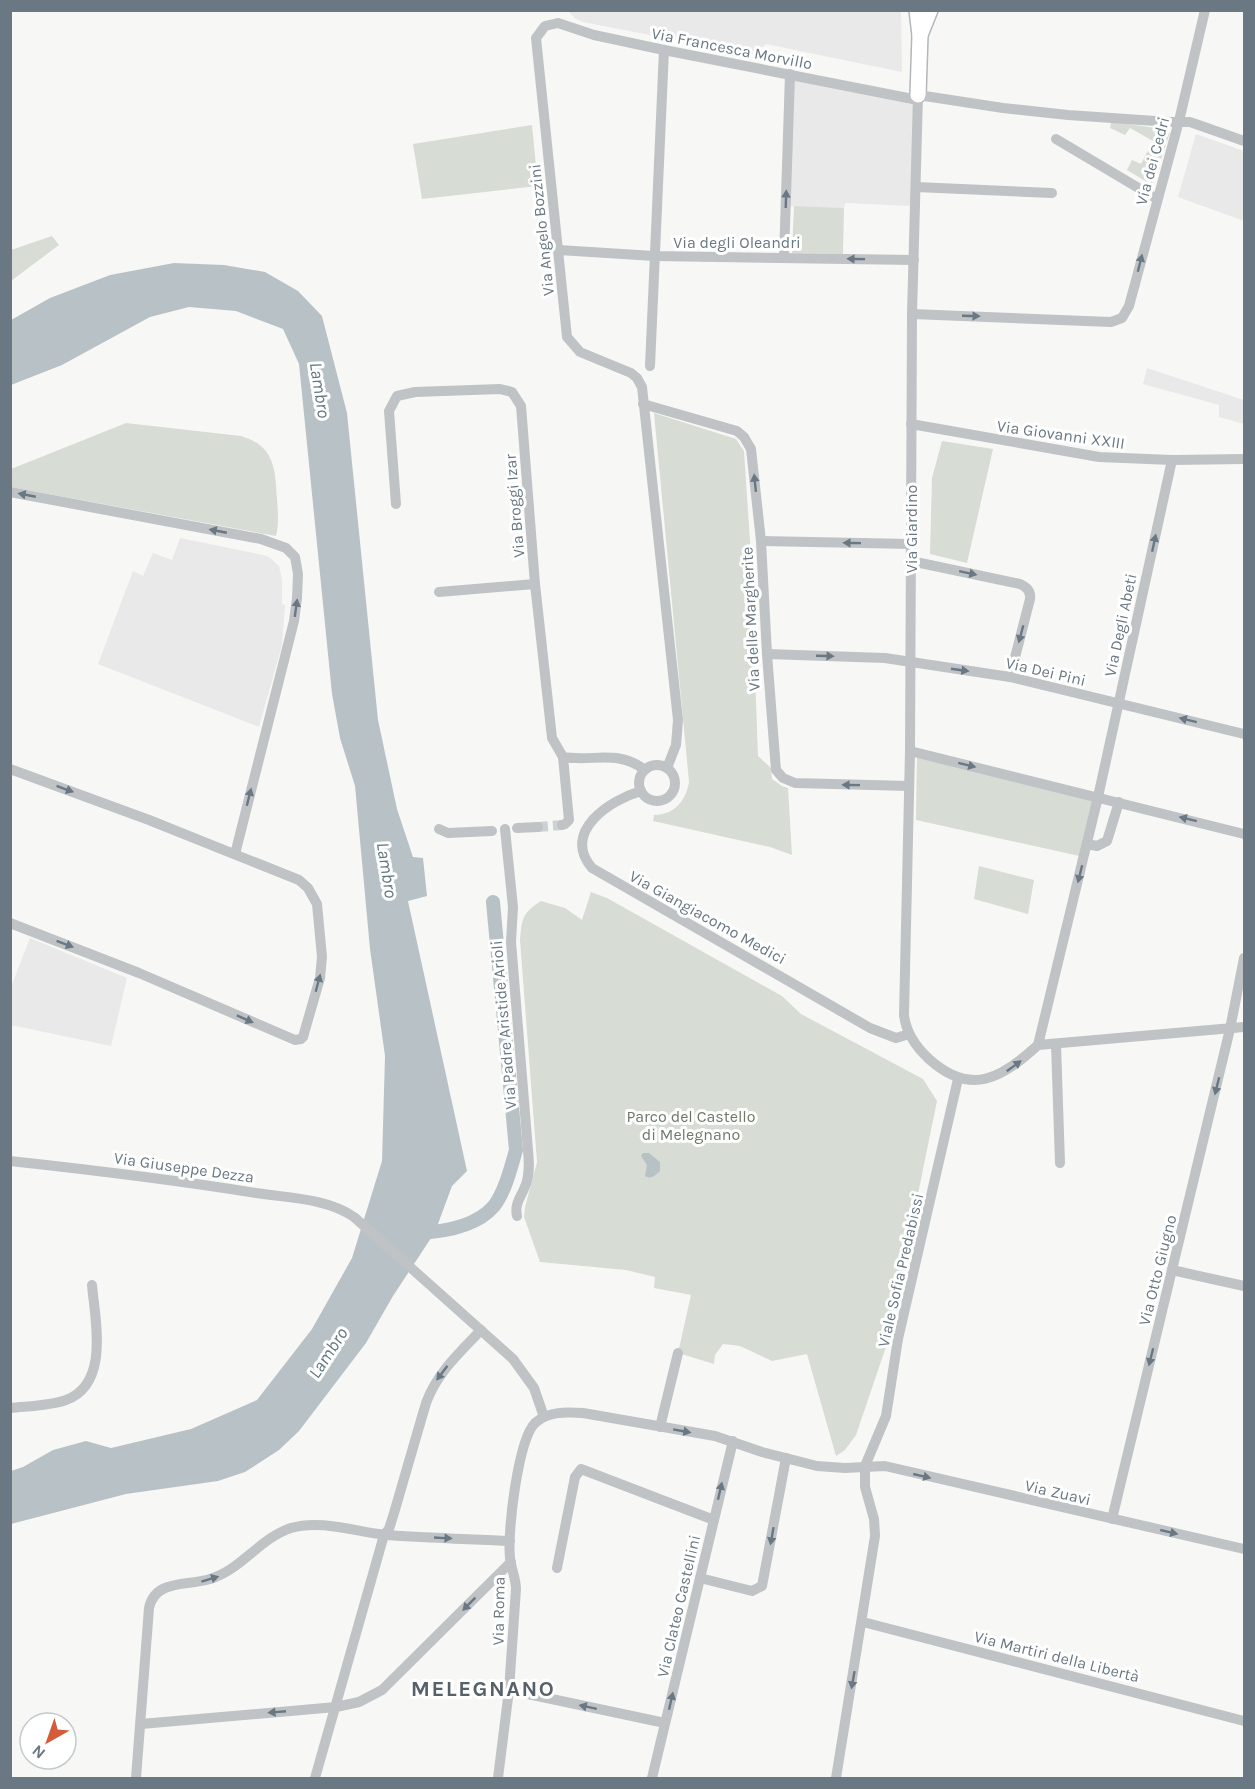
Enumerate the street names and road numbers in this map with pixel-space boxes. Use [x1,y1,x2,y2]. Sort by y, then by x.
street label: Via Francesca Morvillo [650,24,814,73]
street label: Via dei Cedri [1132,115,1173,207]
street label: Via Angelo Bozzini [525,163,558,297]
street label: Via degli Oleandri [673,233,801,252]
street label: Via Giovanni XXIII [996,416,1126,453]
street label: Via Broggi Izar [500,453,529,559]
street label: Via Giardino [902,485,921,573]
street label: Via delle Margherite [737,546,764,692]
street label: Via Degli Abeti [1100,572,1141,678]
street label: Via Dei Pini [1004,653,1088,690]
street label: Via Giangiacomo Medici [626,866,789,968]
street label: Via Padre Aristide Arioli [487,940,520,1110]
street label: Via Giuseppe Dezza [113,1148,255,1187]
street label: Viale Sofia Predabissi [874,1191,927,1349]
street label: Via Otto Giugno [1135,1213,1180,1327]
street label: Via Zuavi [1023,1476,1093,1509]
street label: Via Clateo Castellini [653,1533,704,1679]
street label: Via Roma [488,1576,509,1646]
street label: Via Martiri della Libertà [972,1627,1141,1686]

